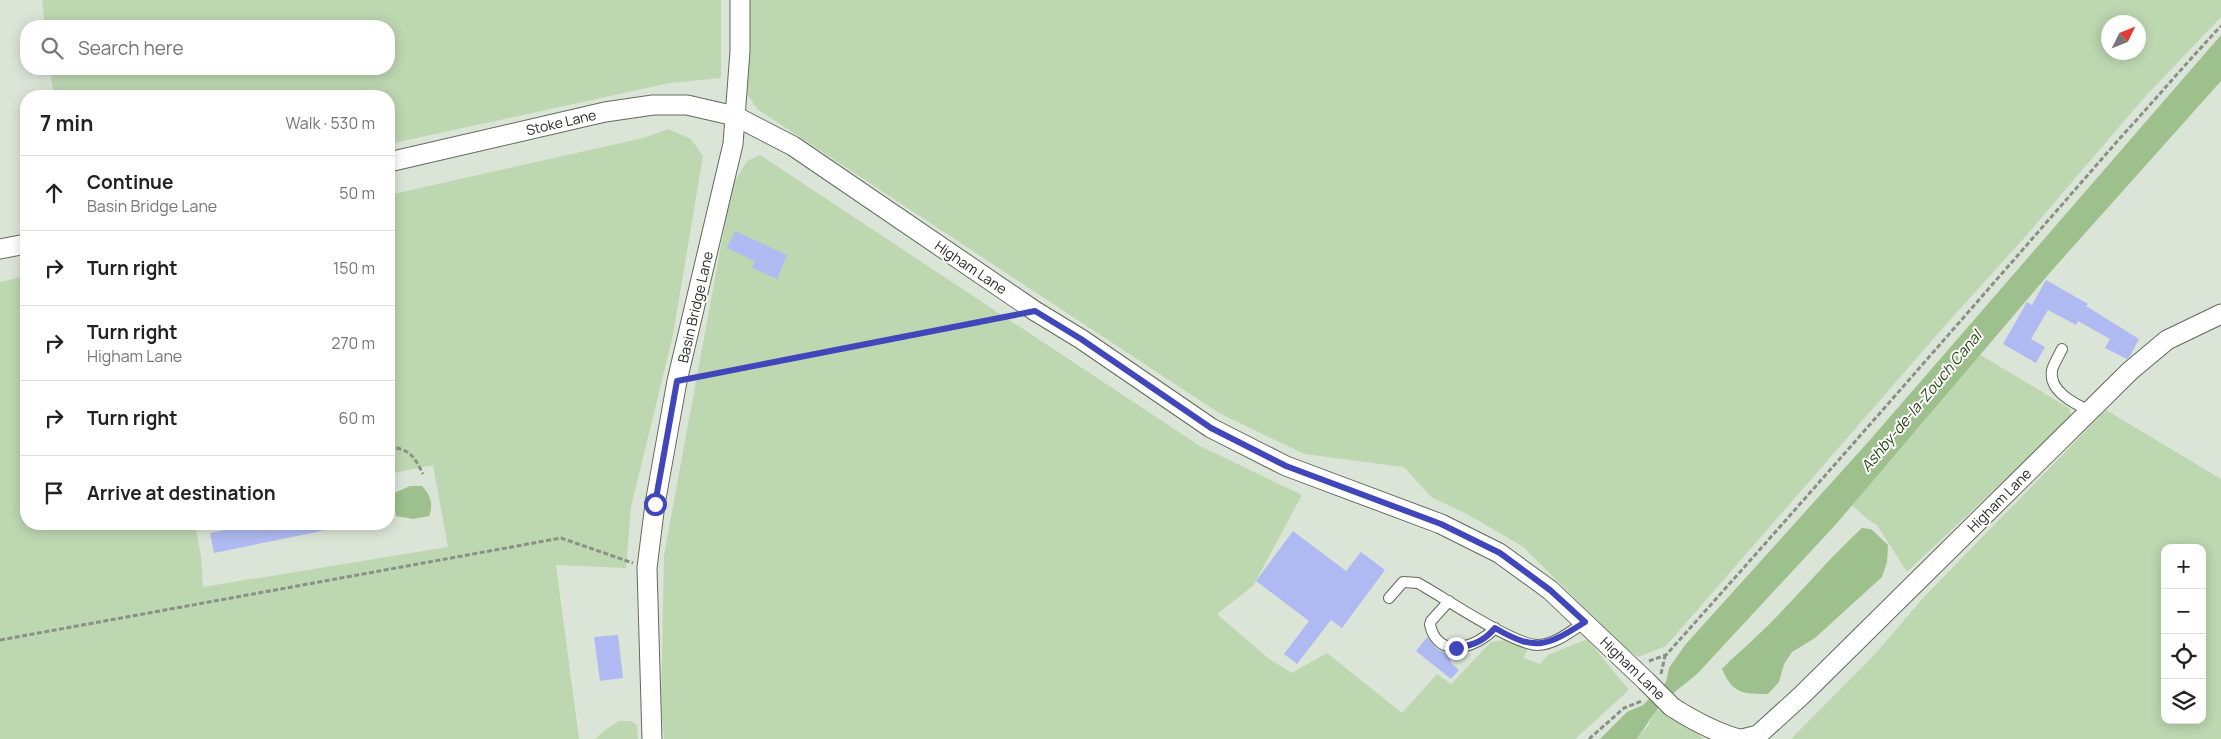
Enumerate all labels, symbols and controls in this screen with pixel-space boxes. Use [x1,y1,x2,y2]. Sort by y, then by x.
north arrow [2101,15,2146,60]
search box [20,20,395,75]
icon: search [38,34,66,62]
text: Search here [78,35,184,61]
street label: Stoke Lane [524,105,598,139]
text: 7 min [40,109,93,137]
text: Walk · 530 m [286,112,375,134]
text: Continue [87,169,173,195]
icon: ahead [40,179,68,207]
text: 50 m [339,182,375,204]
text: Basin Bridge Lane [87,195,217,217]
street label: Higham Lane [931,236,1011,298]
street label: Basin Bridge Lane [673,249,717,365]
icon: right [40,254,68,282]
text: Turn right [87,255,177,281]
text: 150 m [333,257,375,279]
text: Turn right [87,319,177,345]
water label: Ashby-de-la-Zouch Canal [1856,324,1988,476]
icon: right [40,329,68,357]
text: 270 m [331,332,375,354]
text: Higham Lane [87,345,182,367]
icon: right [40,404,68,432]
text: Turn right [87,405,177,431]
text: 60 m [339,407,375,429]
street label: Higham Lane [1963,464,2035,536]
icon: arrive [40,479,68,507]
text: Arrive at destination [87,480,276,506]
route start [644,493,667,516]
map controls [2161,544,2206,724]
button: + [2161,544,2206,589]
button: − [2161,589,2206,634]
street label: Higham Lane [1596,632,1670,704]
button: locate [2161,634,2206,679]
route end [1445,637,1468,660]
button: layers [2161,679,2206,724]

